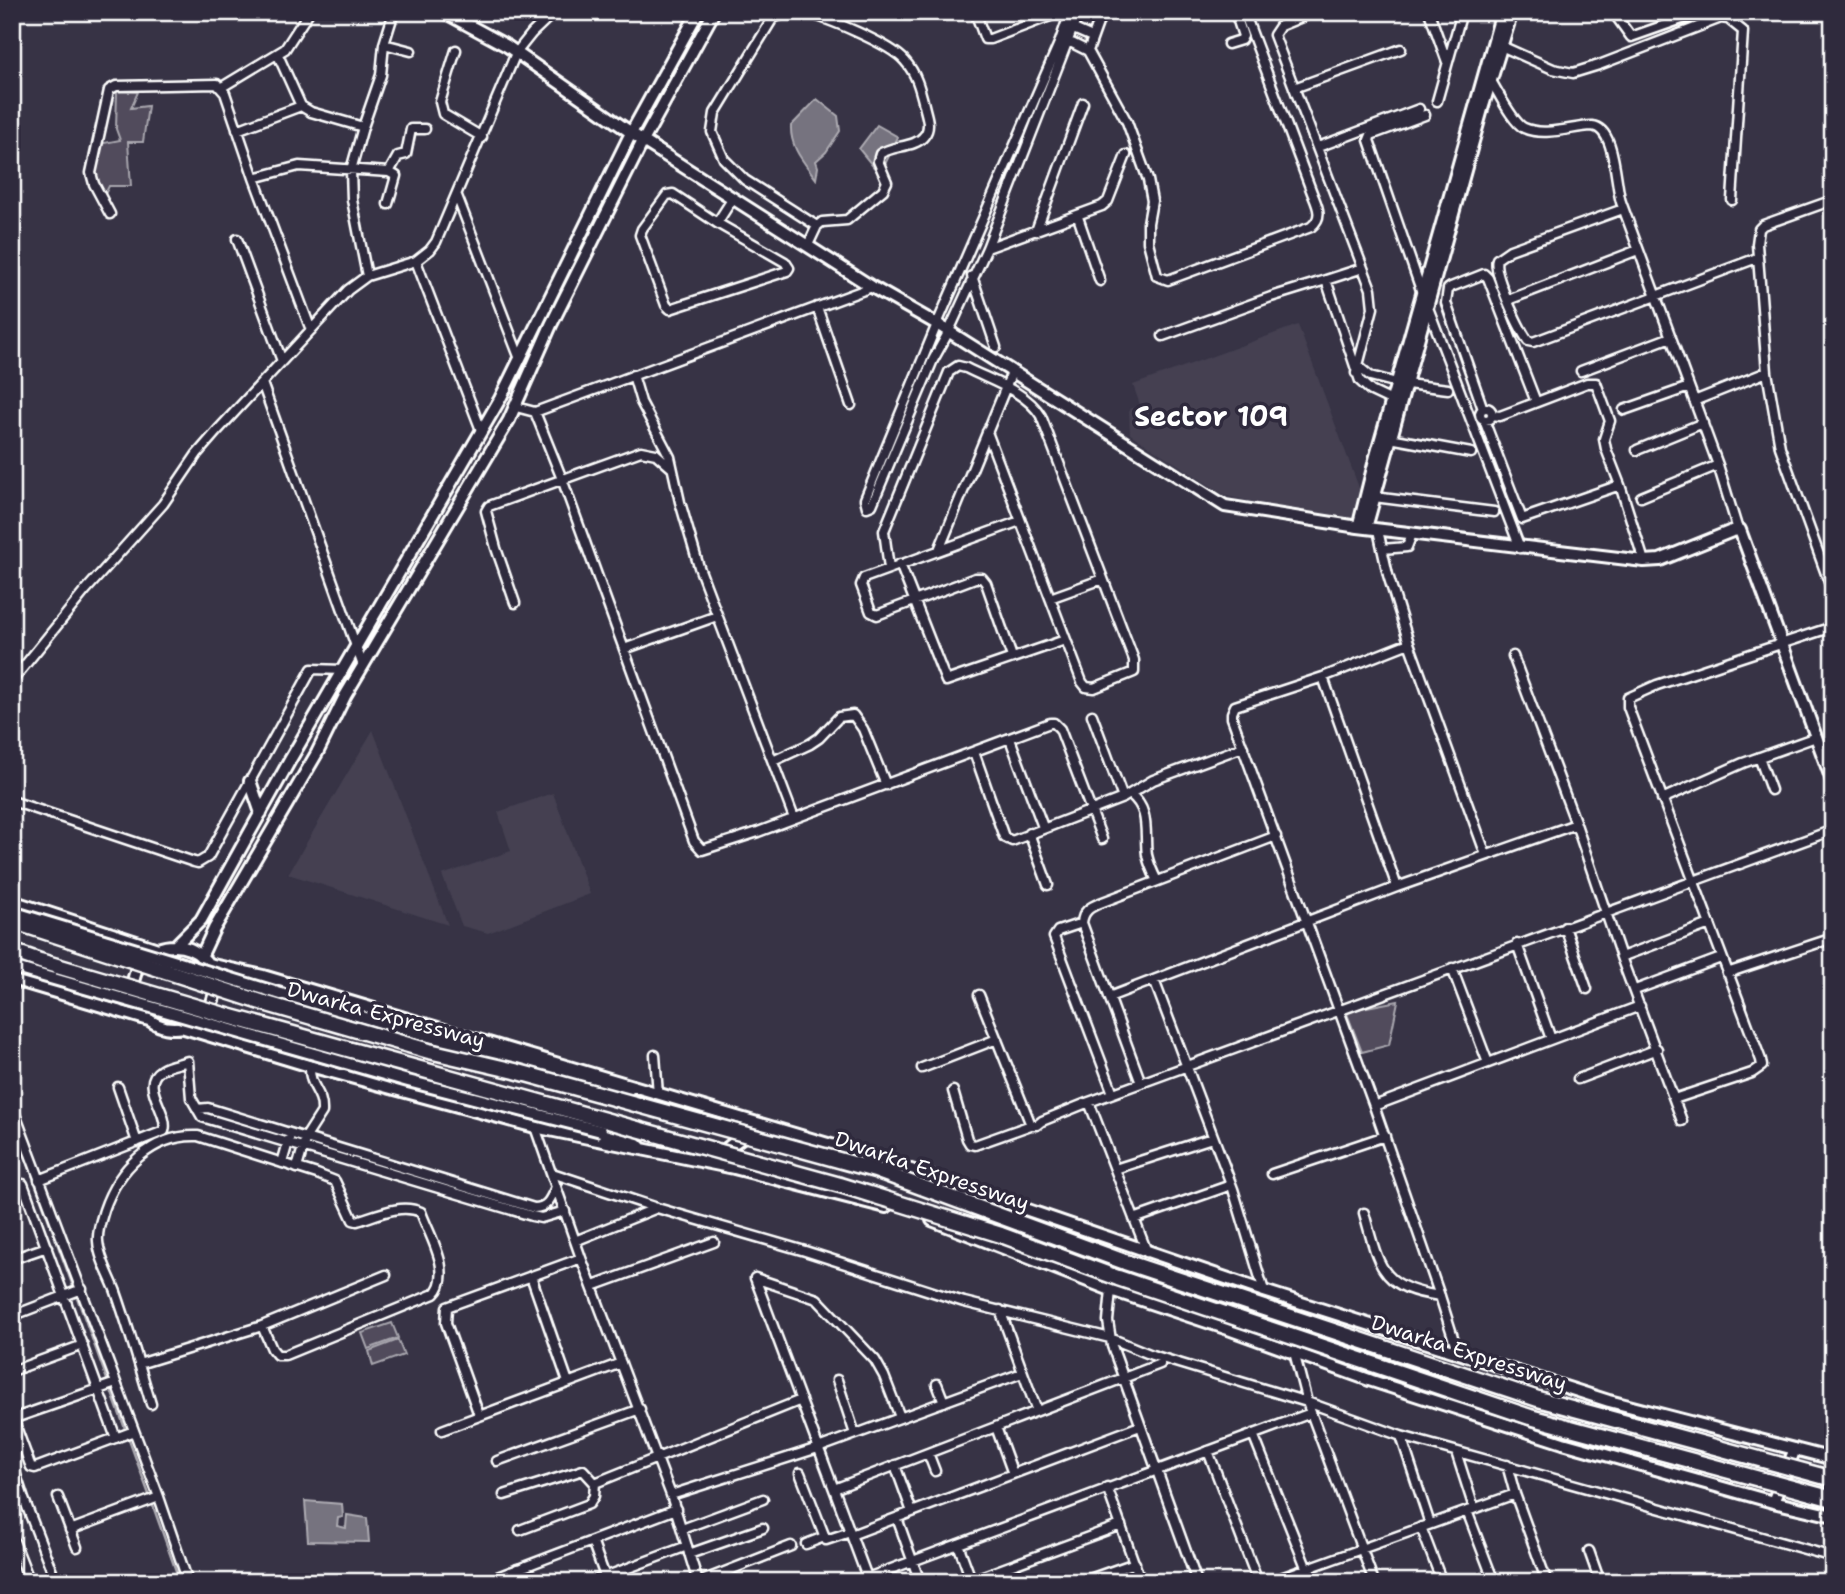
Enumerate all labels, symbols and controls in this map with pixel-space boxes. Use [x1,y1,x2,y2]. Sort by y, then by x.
district label: Sector 109 [1134,397,1288,435]
street label: Dwarka Expressway [284,975,488,1055]
street label: Dwarka Expressway [831,1125,1033,1217]
street label: Dwarka Expressway [1368,1308,1570,1398]

